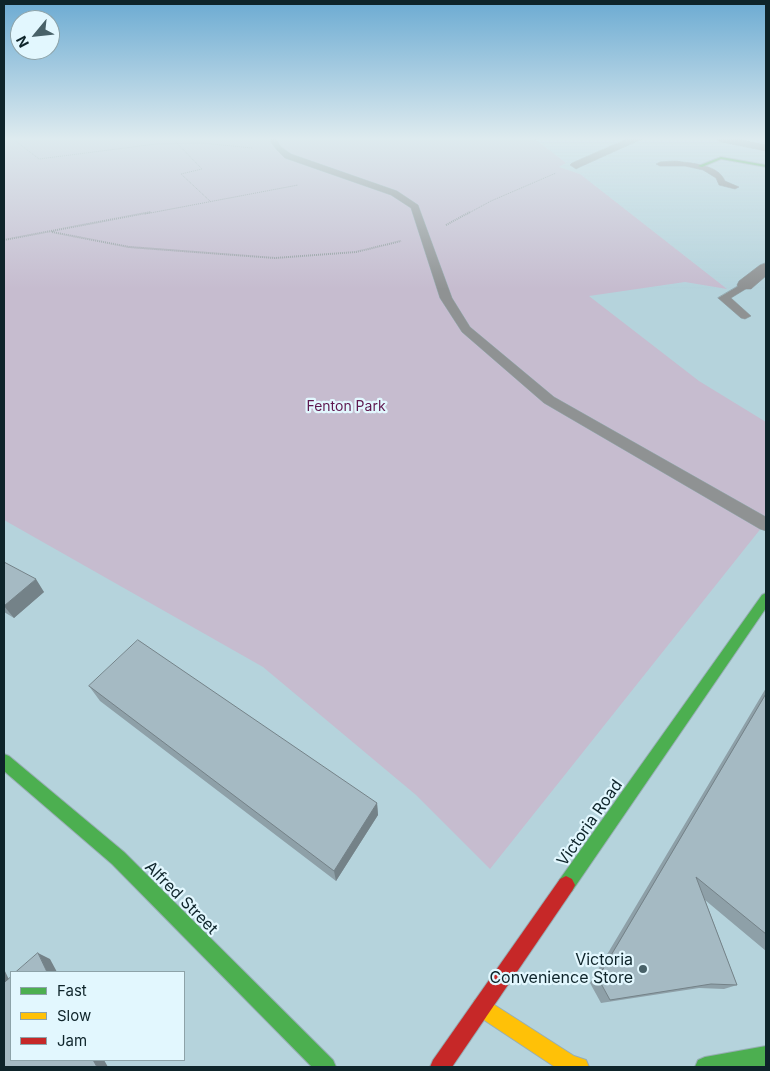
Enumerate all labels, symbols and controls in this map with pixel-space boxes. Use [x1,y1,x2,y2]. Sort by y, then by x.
north arrow [10,10,60,60]
text: N [12,33,32,51]
park label: Fenton Park [306,399,386,415]
street label: Victoria Road [553,776,627,870]
street label: Alfred Street [140,857,222,939]
place label: Victoria Convenience Store [489,950,633,988]
marker: Victoria Convenience Store [637,963,649,975]
legend [10,971,185,1061]
text: Fast [57,981,87,1000]
text: Slow [57,1006,91,1025]
text: Jam [57,1031,87,1050]

